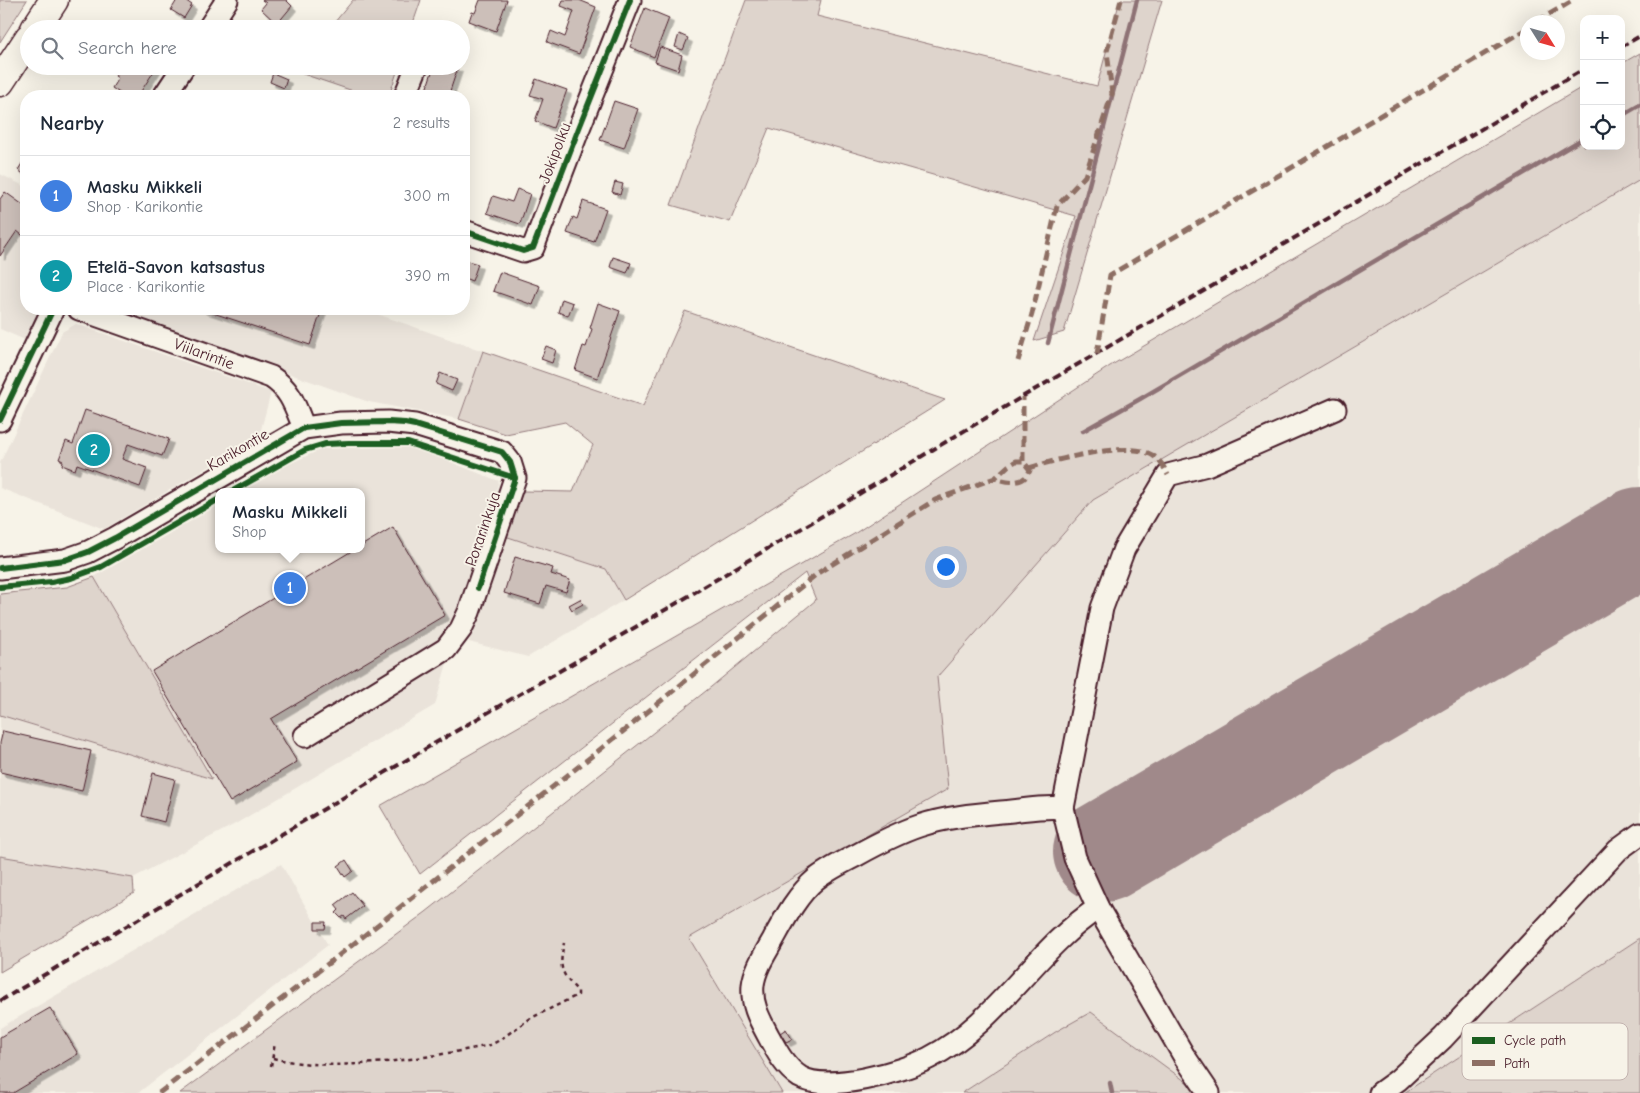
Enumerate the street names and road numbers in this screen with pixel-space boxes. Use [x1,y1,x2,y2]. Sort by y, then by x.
street label: Jokipolku [535,120,575,186]
street label: Viilarintie [171,335,237,373]
street label: Karikontie [204,425,272,475]
street label: Porarinkuja [462,489,504,569]

